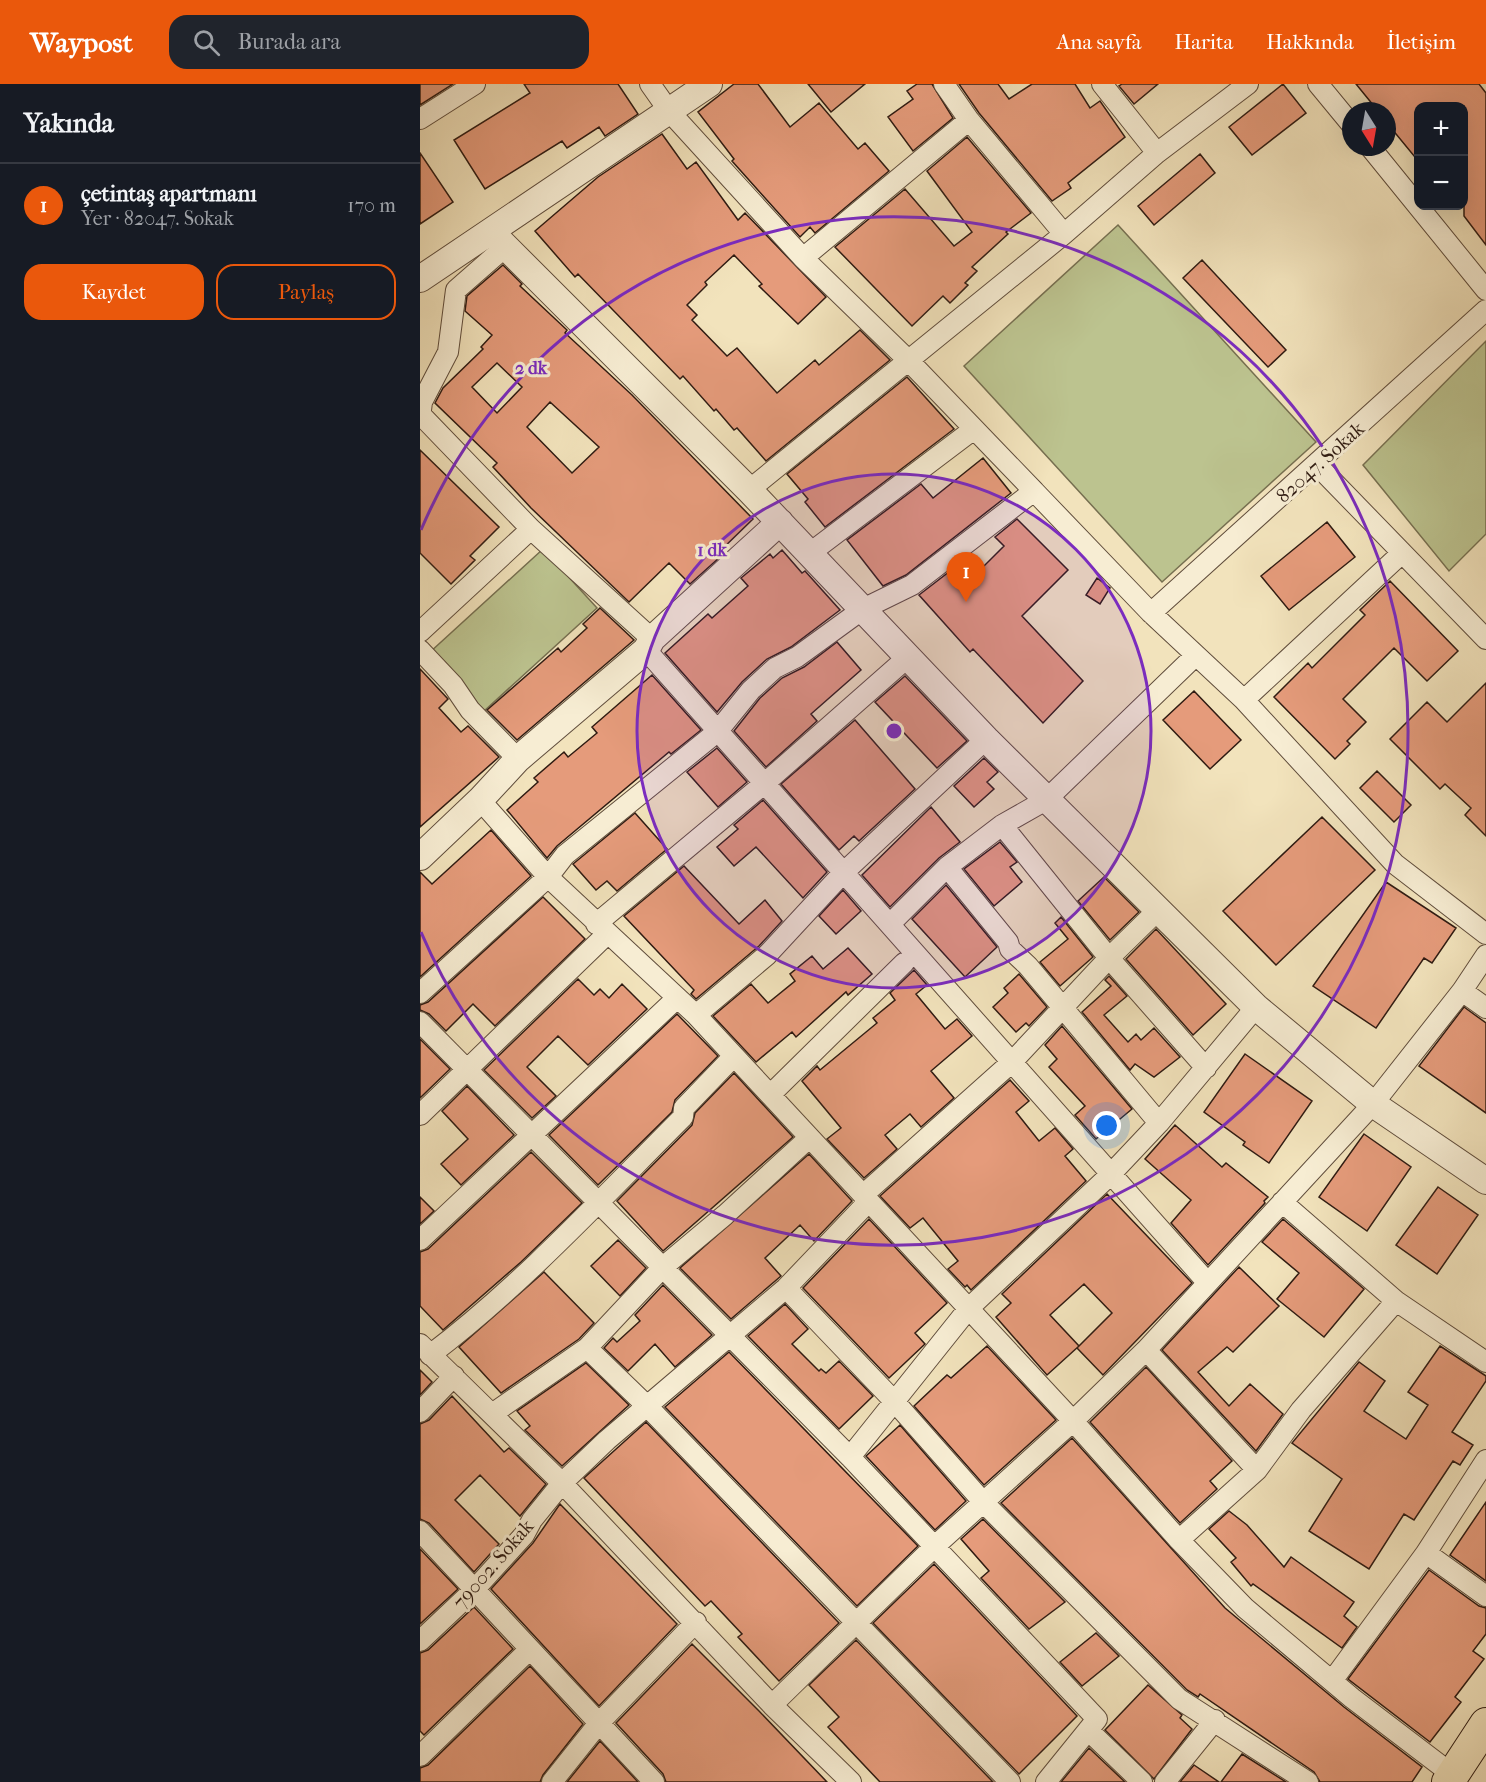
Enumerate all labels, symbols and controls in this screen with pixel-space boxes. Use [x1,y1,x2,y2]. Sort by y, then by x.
search box [169,15,589,69]
text: Waypost [30,26,133,59]
icon: search [190,26,223,59]
text: Burada ara [238,29,341,55]
text: Ana sayfa [1057,30,1142,54]
text: Harita [1175,30,1233,54]
text: Hakkında [1266,30,1354,54]
text: İletişim [1387,30,1456,54]
north arrow [1342,102,1396,156]
map controls [1414,102,1468,210]
button: + [1414,102,1468,156]
text: Yakında [24,108,114,139]
button: − [1414,156,1468,210]
text: çetintaş apartmanı [81,181,257,207]
text: 1 [40,194,47,217]
text: 170 m [347,194,396,217]
text: Yer · 82047. Sokak [81,207,234,230]
button: Kaydet [24,264,204,320]
button: Paylaş [216,264,396,320]
text: 2 dk [515,358,548,379]
street label: 82047. Sokak [1272,417,1369,508]
text: 1 dk [697,540,727,561]
pin: 1 [946,552,986,602]
centre of rings [884,721,904,741]
your location [1092,1111,1121,1140]
street label: 79002. Sokak [448,1514,539,1614]

